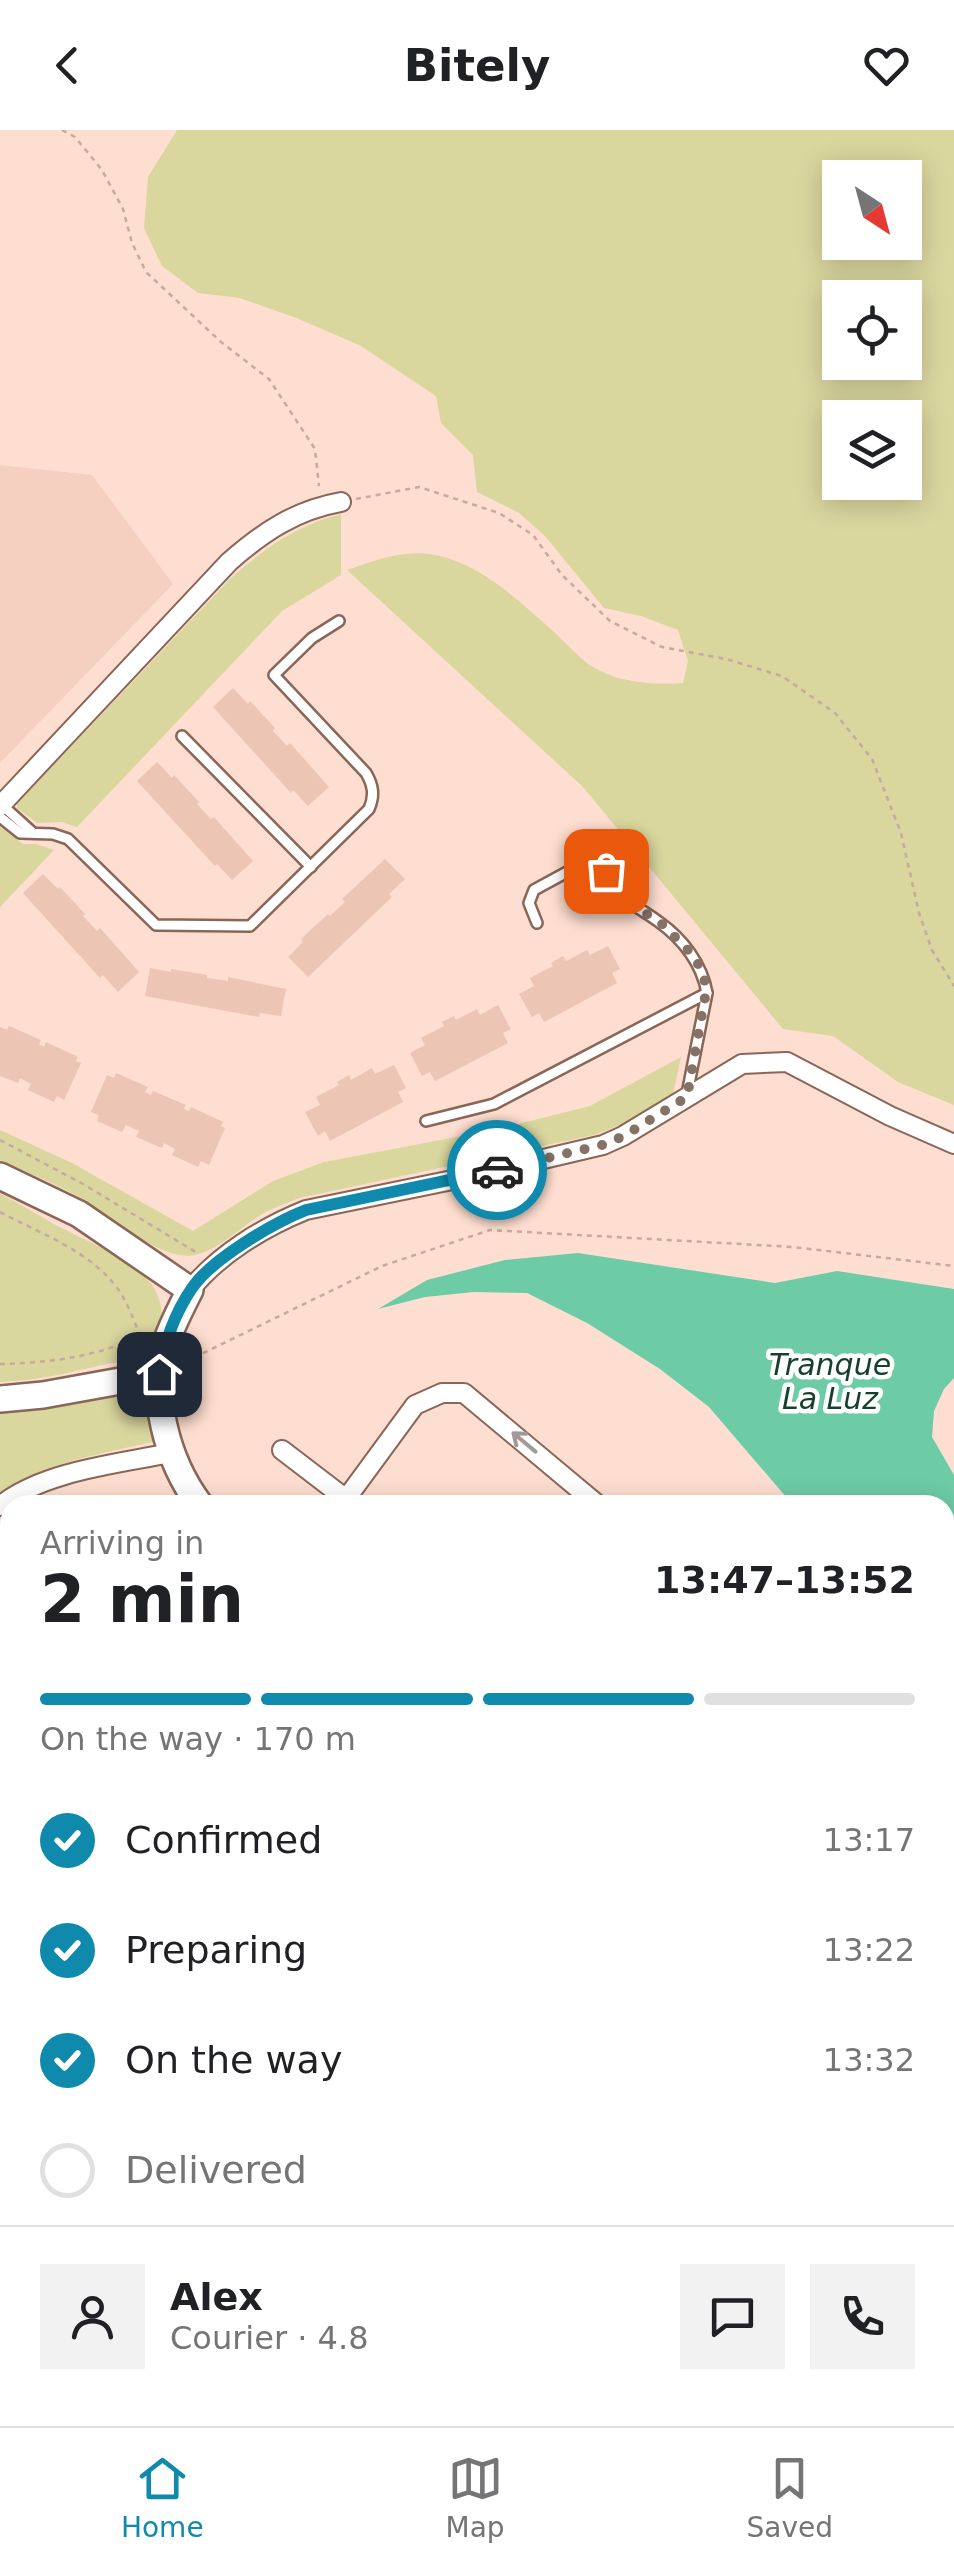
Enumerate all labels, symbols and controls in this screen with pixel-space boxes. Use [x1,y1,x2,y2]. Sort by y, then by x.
icon: back [40,38,95,93]
icon: heart [859,38,914,93]
text: Bitely [404,39,550,92]
north arrow [822,160,922,260]
map controls [822,160,922,500]
button: locate [822,280,922,380]
button: layers [822,400,922,500]
pin [564,829,649,914]
icon: bag [579,844,634,899]
courier [447,1120,547,1220]
icon: car [470,1143,525,1198]
pin [117,1332,202,1417]
icon: home [132,1347,187,1402]
water label: Tranque La Luz [769,1347,891,1416]
one-way arrow [511,1432,537,1454]
text: Arriving in [40,1524,204,1562]
text: 13:47–13:52 [654,1558,915,1602]
text: 2 min [40,1562,244,1637]
text: On the way · 170 m [40,1720,356,1758]
icon: check [40,1813,95,1868]
text: Confirmed [125,1818,322,1862]
text: 13:17 [823,1821,915,1859]
icon: check [40,1923,95,1978]
text: Preparing [125,1928,307,1972]
text: 13:22 [823,1931,915,1969]
icon: check [40,2033,95,2088]
text: On the way [125,2038,342,2082]
text: 13:32 [823,2041,915,2079]
text: Delivered [125,2148,307,2192]
button: person [40,2264,145,2369]
button: chat [680,2264,785,2369]
button: phone [810,2264,915,2369]
text: Alex [170,2275,263,2319]
text: Courier · 4.8 [170,2319,369,2357]
tab: Home [121,2451,204,2544]
tab: Map [446,2451,505,2544]
tab: Saved [747,2451,833,2544]

